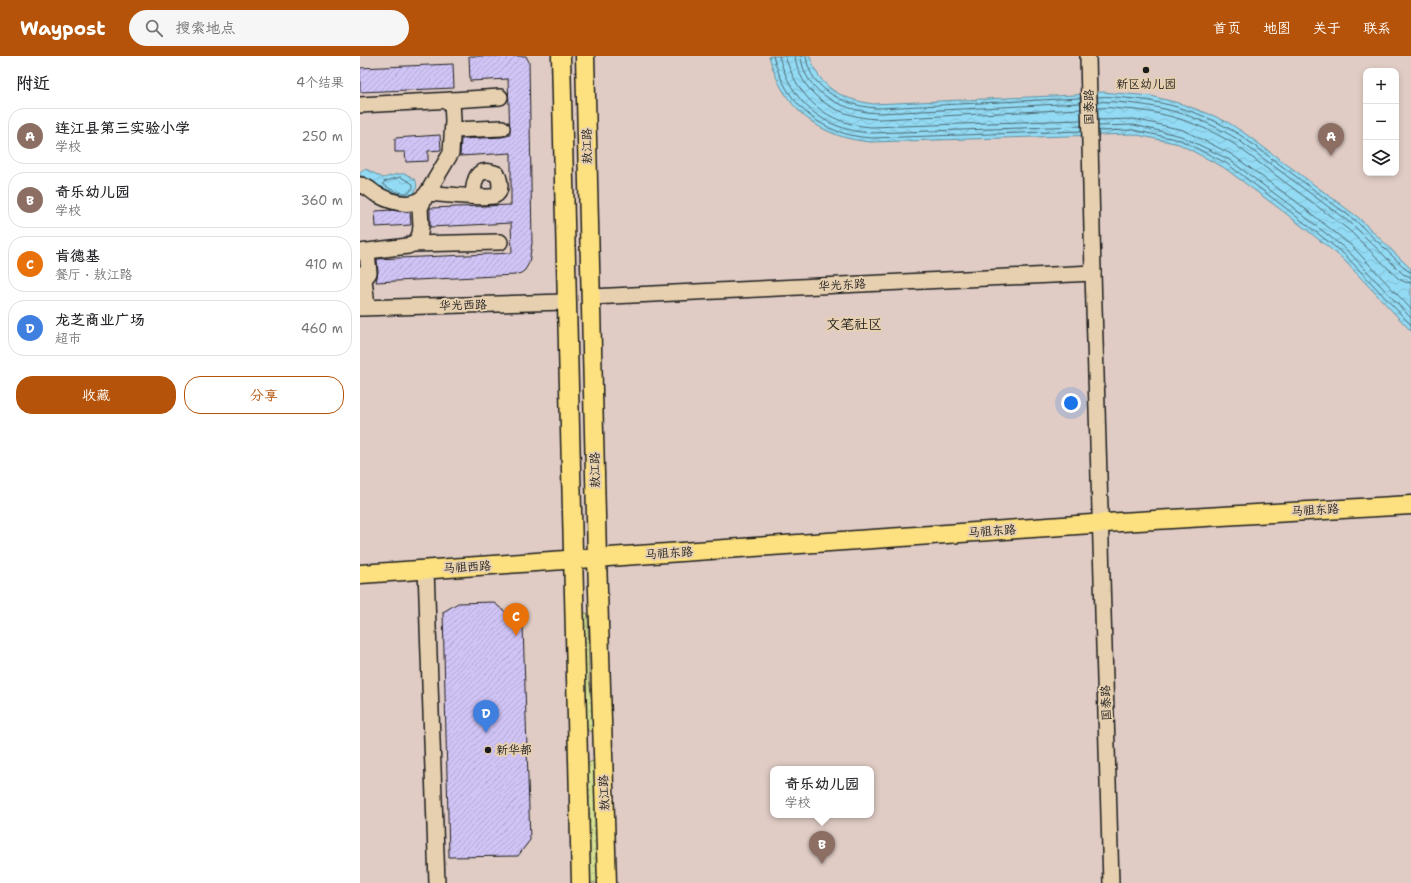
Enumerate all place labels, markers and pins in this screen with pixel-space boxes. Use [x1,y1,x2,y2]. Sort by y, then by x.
marker: 新区幼儿园 [1141,65,1151,75]
place label: 新区幼儿园 [1116,76,1176,92]
pin: A [1318,123,1344,156]
pin: C [503,603,529,636]
pin: D [473,700,499,733]
place label: 新华都 [496,742,532,758]
marker: 新华都 [483,745,493,755]
pin: B [809,831,835,864]

